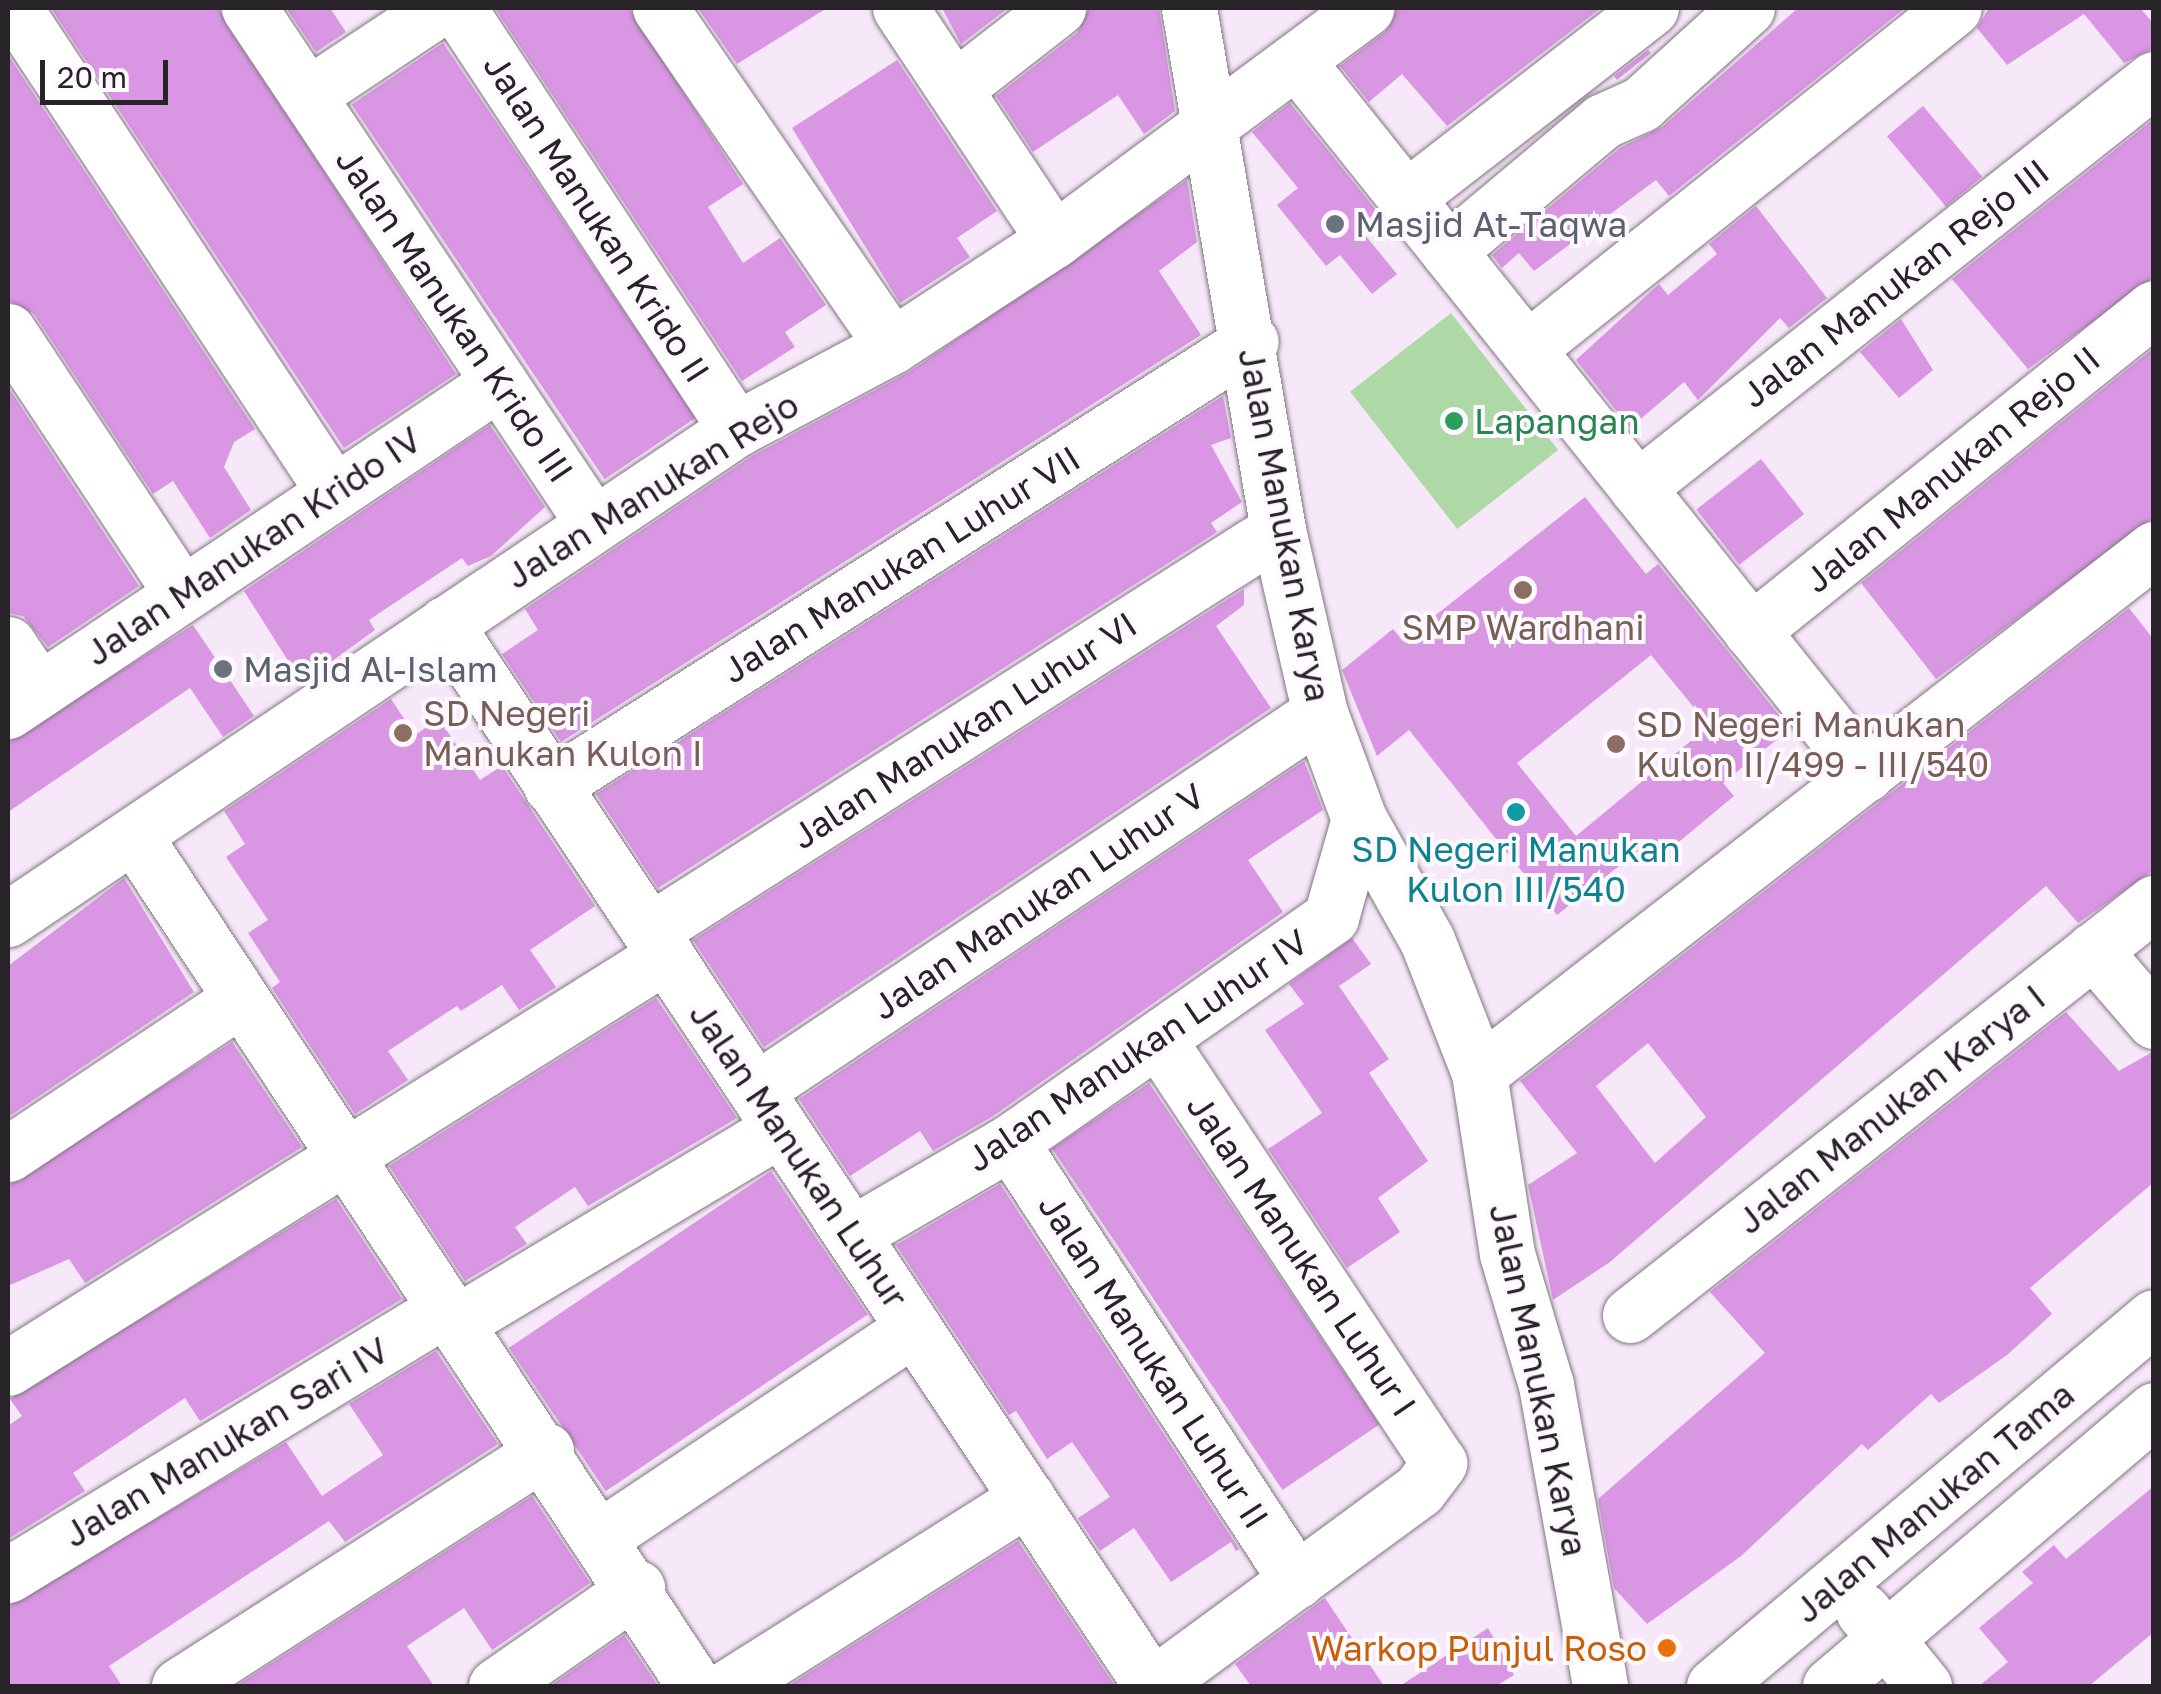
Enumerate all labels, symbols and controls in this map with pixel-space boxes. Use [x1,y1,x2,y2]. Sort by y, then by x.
scale bar [45,40,172,102]
street label: Jalan Manukan Krido II [475,46,719,390]
text: 20 m [57,59,127,95]
street label: Jalan Manukan Krido III [327,140,583,490]
street label: Jalan Manukan Rejo III [1733,150,2057,416]
place label: Masjid At-Taqwa [1355,203,1627,245]
marker: Masjid At-Taqwa [1324,213,1346,235]
street label: Jalan Manukan Rejo II [1796,337,2108,601]
street label: Jalan Manukan Karya [1230,345,1340,705]
street label: Jalan Manukan Rejo [498,383,806,597]
place label: Lapangan [1474,400,1640,442]
marker: Lapangan [1443,410,1465,432]
street label: Jalan Manukan Krido IV [77,418,429,674]
street label: Jalan Manukan Luhur VII [715,437,1087,691]
marker: SMP Wardhani [1512,579,1534,601]
street label: Jalan Manukan Luhur VI [784,603,1144,857]
place label: SMP Wardhani [1401,606,1645,648]
place label: Masjid Al-Islam [243,648,498,690]
marker: Masjid Al-Islam [212,658,234,680]
place label: SD Negeri Manukan Kulon I [423,692,703,774]
place label: SD Negeri Manukan Kulon II/499 - III/540 [1636,703,1989,785]
marker: SD Negeri Manukan Kulon I [392,722,414,744]
marker: SD Negeri Manukan Kulon II/499 - III/540 [1605,733,1627,755]
street label: Jalan Manukan Luhur V [864,774,1212,1028]
marker: SD Negeri Manukan Kulon III/540 [1505,801,1527,823]
place label: SD Negeri Manukan Kulon III/540 [1351,828,1681,910]
street label: Jalan Manukan Luhur IV [958,920,1316,1180]
street label: Jalan Manukan Karya I [1729,976,2053,1242]
street label: Jalan Manukan Luhur [681,994,917,1316]
street label: Jalan Manukan Luhur I [1179,1086,1425,1424]
street label: Jalan Manukan Luhur II [1030,1186,1278,1536]
street label: Jalan Manukan Karya [1481,1200,1597,1560]
street label: Jalan Manukan Sari IV [56,1328,396,1556]
street label: Jalan Manukan Tama [1786,1373,2082,1631]
place label: Warkop Punjul Roso [1311,1627,1647,1669]
marker: Warkop Punjul Roso [1656,1637,1678,1659]

